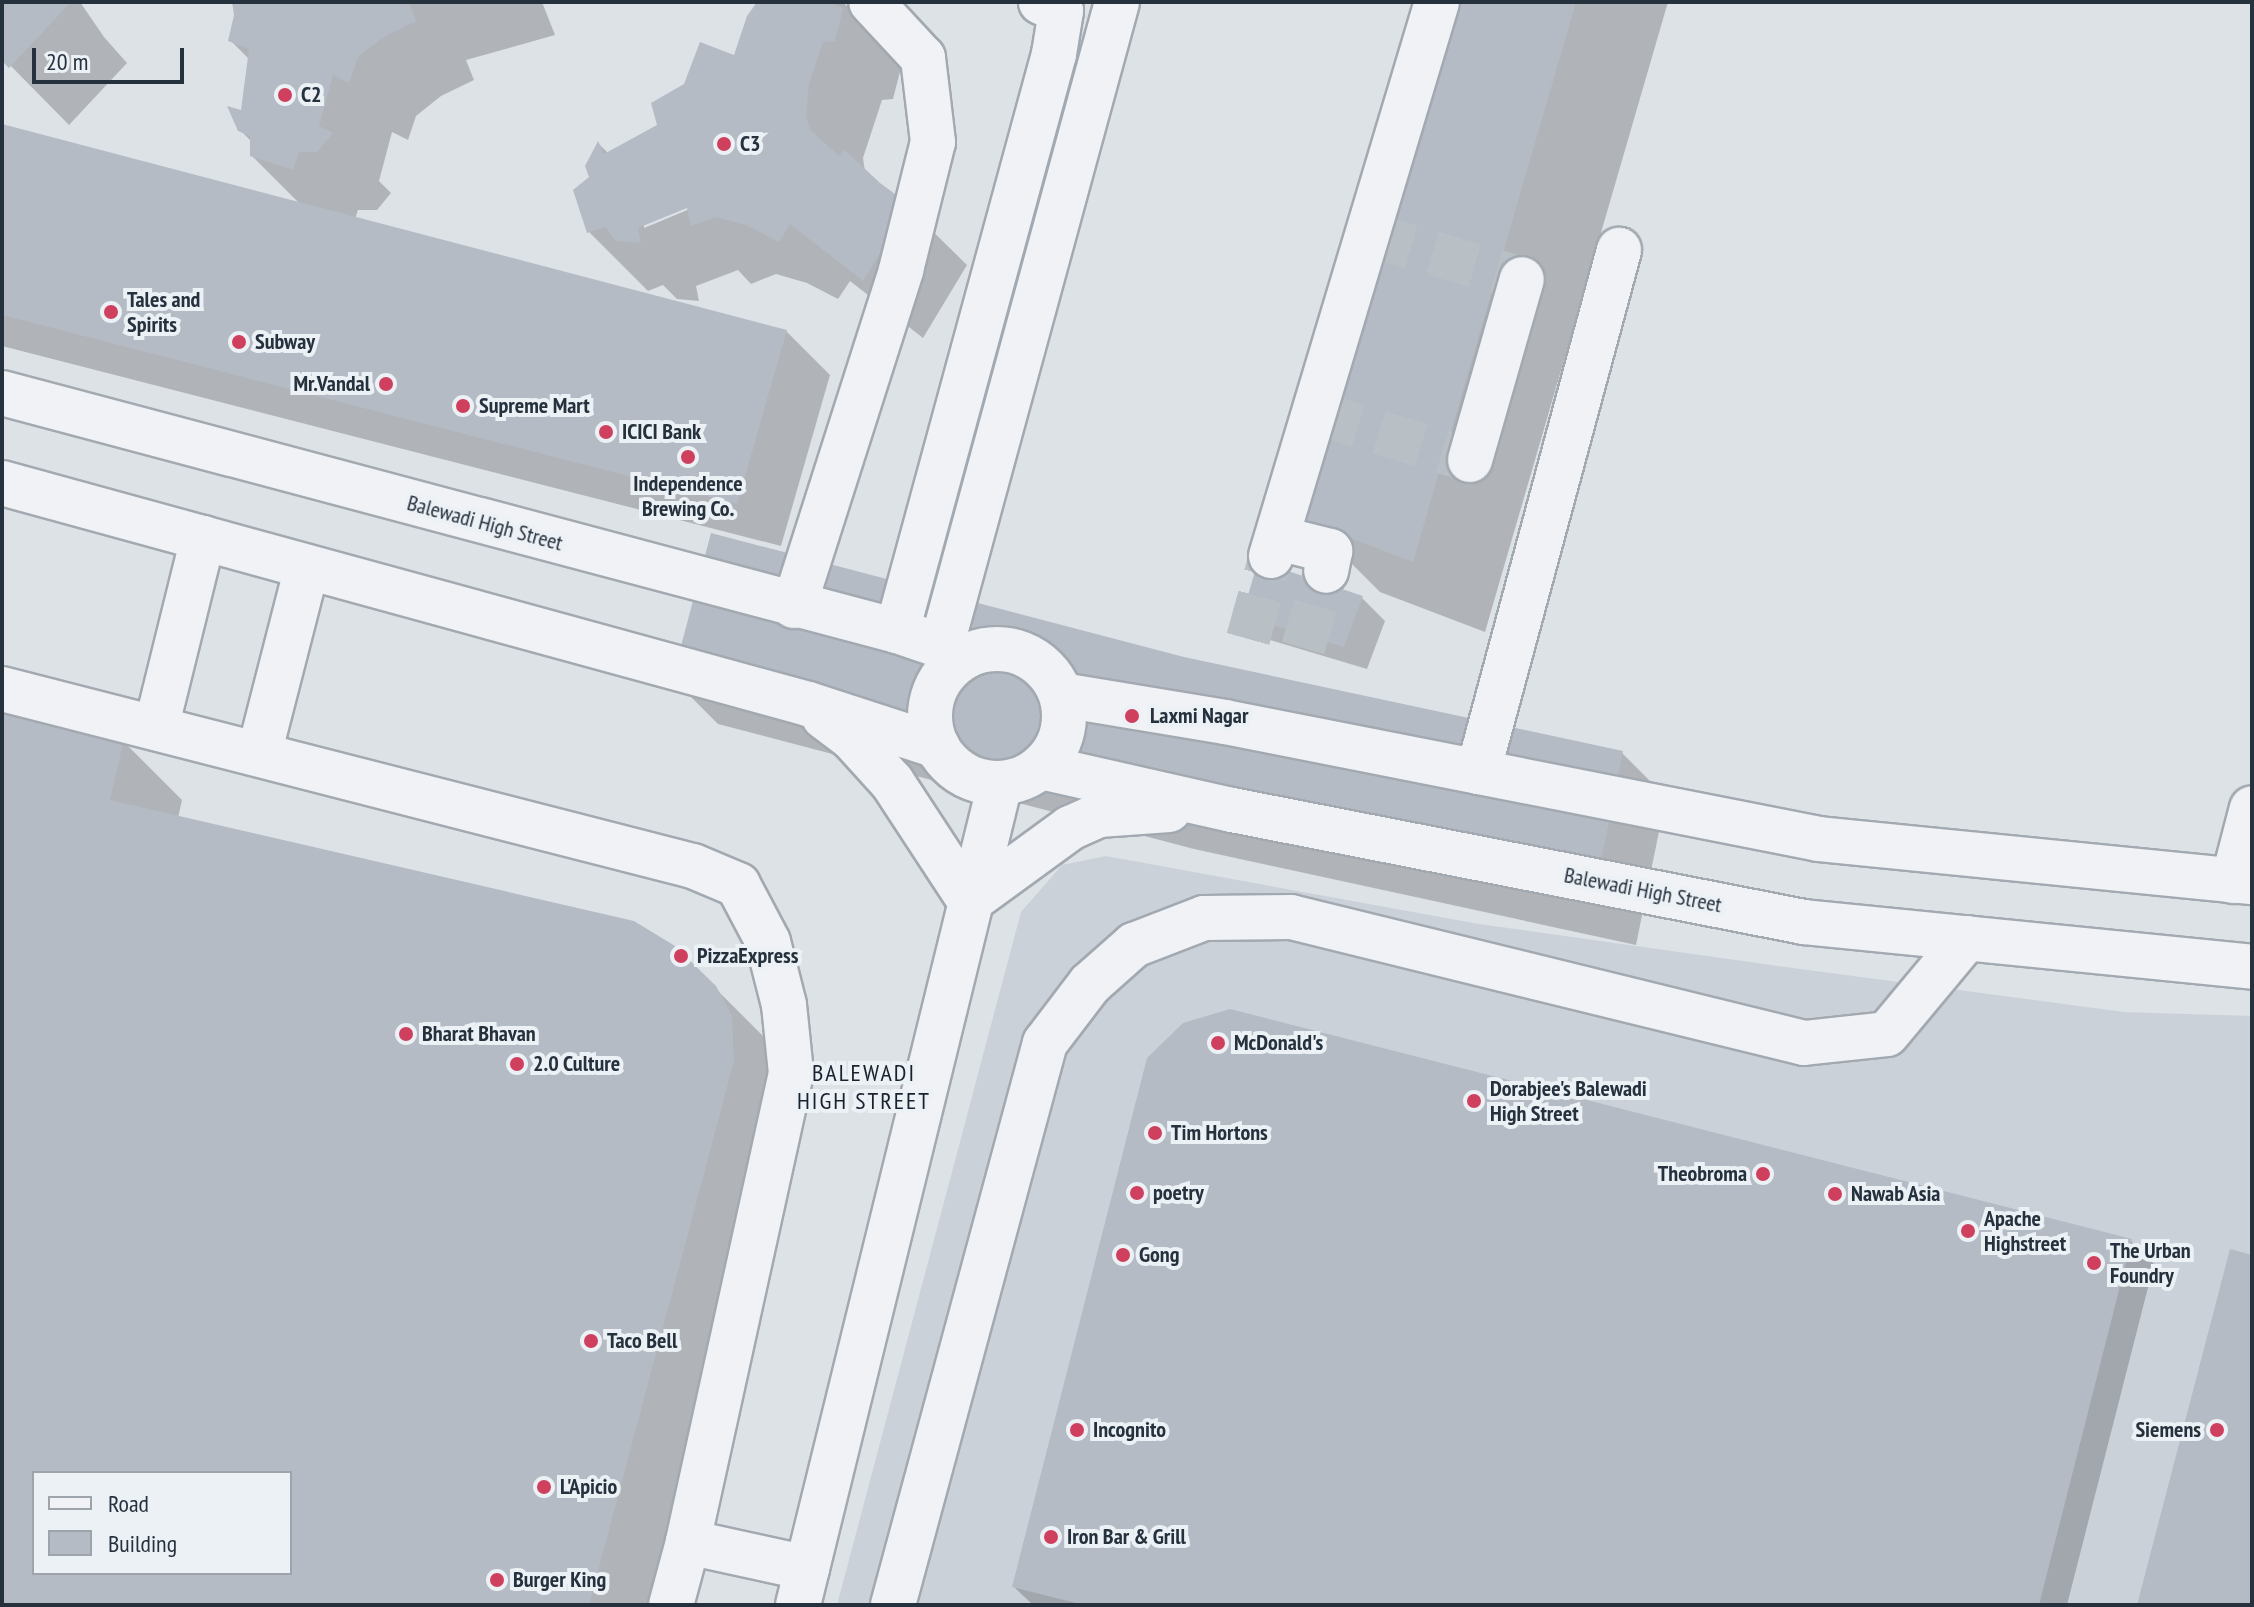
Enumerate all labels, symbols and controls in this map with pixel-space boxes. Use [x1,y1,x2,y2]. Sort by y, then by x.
scale bar [36,32,188,82]
text: 20 m [46,46,88,77]
place label: C2 [301,82,322,108]
marker: C2 [276,86,294,104]
place label: C3 [740,131,761,157]
marker: C3 [715,135,733,153]
place label: Tales and Spirits [127,286,200,338]
marker: Tales and Spirits [102,303,120,321]
place label: Subway [255,329,315,355]
marker: Subway [230,333,248,351]
place label: Mr.Vandal [293,371,370,397]
marker: Mr.Vandal [377,375,395,393]
place label: Supreme Mart [479,393,590,419]
marker: Supreme Mart [454,397,472,415]
place label: ICICI Bank [622,419,701,445]
marker: ICICI Bank [597,423,615,441]
marker: Independence Brewing Co. [679,448,697,466]
place label: Independence Brewing Co. [633,470,743,522]
street label: Balewadi High Street [404,490,566,556]
place label: Laxmi Nagar [1150,703,1248,729]
marker: Laxmi Nagar [1121,705,1143,727]
street label: Balewadi High Street [1562,862,1724,918]
place label: PizzaExpress [697,943,799,969]
marker: PizzaExpress [672,947,690,965]
place label: Bharat Bhavan [422,1021,536,1047]
marker: Bharat Bhavan [397,1025,415,1043]
place label: McDonald's [1234,1030,1323,1056]
marker: McDonald's [1209,1034,1227,1052]
place label: 2.0 Culture [533,1051,620,1077]
marker: 2.0 Culture [508,1055,526,1073]
district label: BALEWADI HIGH STREET [797,1059,931,1115]
place label: Dorabjee's Balewadi High Street [1490,1075,1647,1126]
marker: Dorabjee's Balewadi High Street [1465,1092,1483,1110]
place label: Tim Hortons [1171,1120,1268,1146]
marker: Tim Hortons [1146,1124,1164,1142]
place label: Theobroma [1658,1161,1747,1187]
marker: Theobroma [1754,1165,1772,1183]
place label: poetry [1153,1180,1204,1206]
place label: Nawab Asia [1851,1181,1941,1207]
marker: poetry [1128,1184,1146,1202]
marker: Nawab Asia [1826,1185,1844,1203]
place label: Apache Highstreet [1984,1205,2066,1256]
marker: Apache Highstreet [1959,1222,1977,1240]
place label: The Urban Foundry [2110,1237,2191,1288]
place label: Gong [1139,1242,1179,1268]
marker: Gong [1114,1246,1132,1264]
marker: The Urban Foundry [2085,1254,2103,1272]
place label: Taco Bell [607,1328,677,1354]
marker: Taco Bell [582,1332,600,1350]
place label: Incognito [1093,1417,1166,1443]
place label: Siemens [2135,1417,2201,1443]
marker: Incognito [1068,1421,1086,1439]
marker: Siemens [2208,1421,2226,1439]
legend [32,1471,292,1575]
place label: L'Apicio [560,1474,617,1500]
marker: L'Apicio [535,1478,553,1496]
text: Road [108,1488,149,1519]
place label: Iron Bar & Grill [1067,1524,1186,1550]
text: Building [108,1528,177,1559]
marker: Iron Bar & Grill [1042,1528,1060,1546]
place label: Burger King [513,1567,606,1593]
marker: Burger King [488,1571,506,1589]

